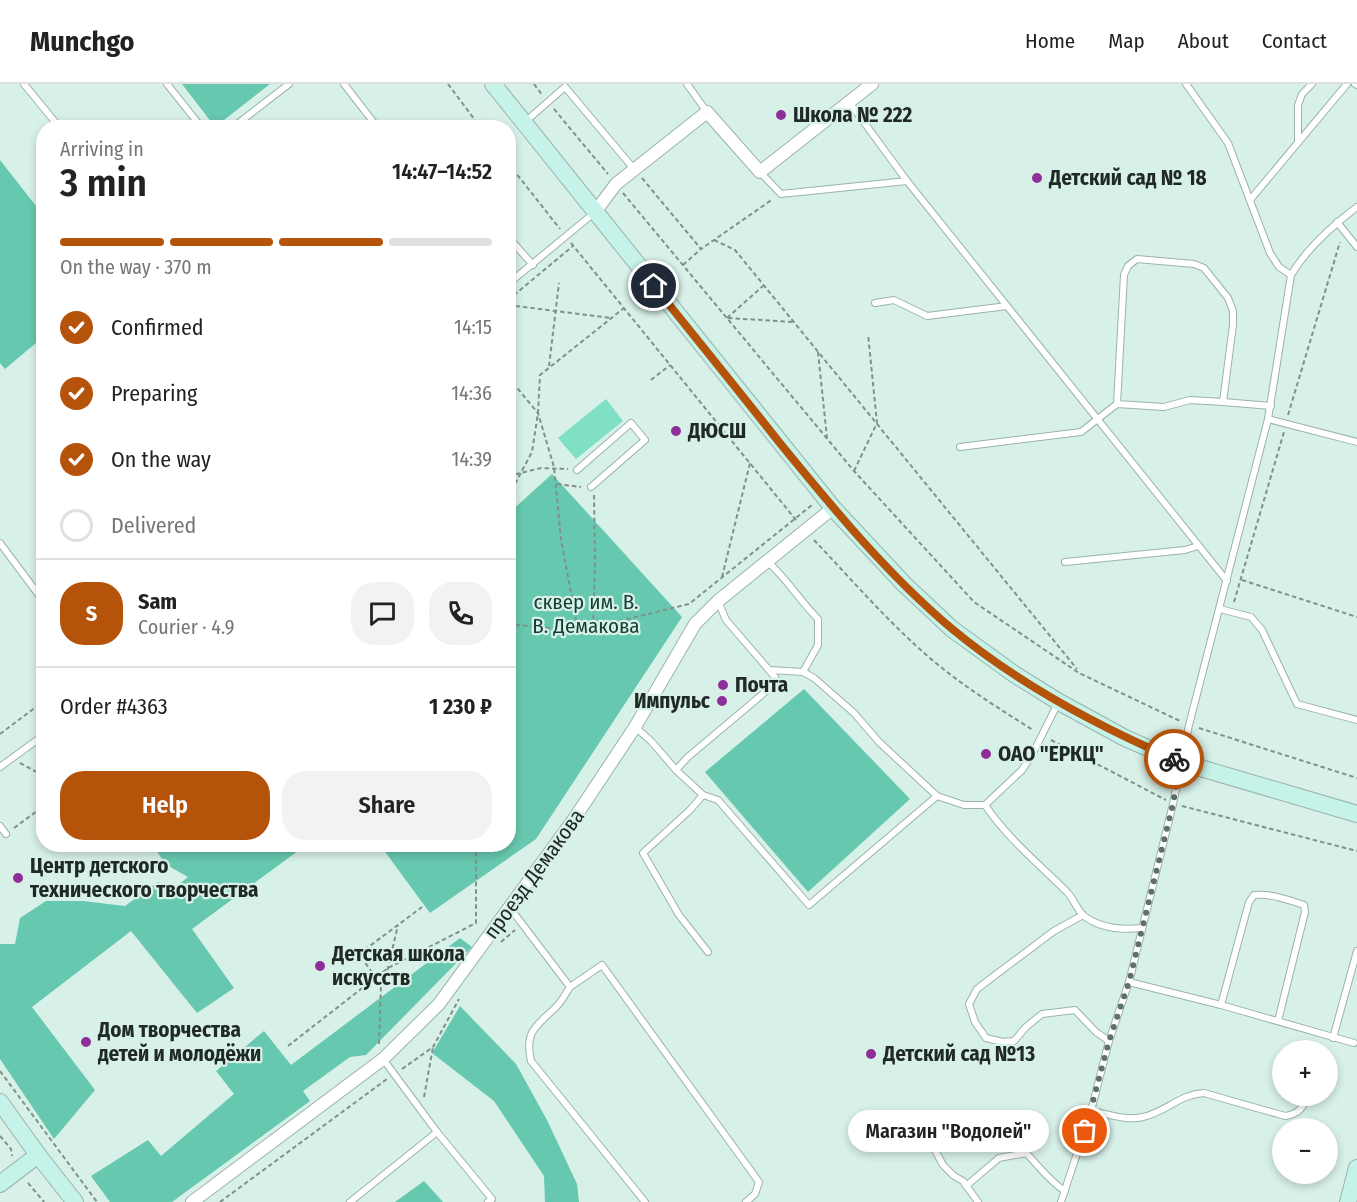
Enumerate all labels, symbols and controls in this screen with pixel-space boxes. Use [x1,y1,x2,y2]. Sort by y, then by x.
text: Munchgo [30,25,135,58]
text: Home [1025,28,1075,54]
text: Map [1108,28,1145,54]
text: About [1178,28,1229,54]
text: Contact [1262,28,1327,54]
place label: Школа № 222 [793,102,912,128]
marker: Школа № 222 [774,108,788,122]
text: Arriving in [60,137,144,161]
text: 14:47–14:52 [392,158,492,185]
text: 3 min [60,160,147,206]
place label: Детский сад № 18 [1048,165,1207,191]
marker: Детский сад № 18 [1030,171,1044,185]
text: On the way · 370 m [60,255,212,279]
pin [628,260,679,311]
icon: home [637,269,670,302]
icon: check [60,311,93,344]
text: Confirmed [111,314,204,341]
text: 14:15 [454,315,492,339]
icon: check [60,377,93,410]
text: Preparing [111,380,197,407]
text: 14:36 [451,381,492,405]
place label: ДЮСШ [687,418,746,444]
marker: ДЮСШ [669,424,683,438]
icon: check [60,443,93,476]
text: On the way [111,446,211,473]
text: 14:39 [452,447,492,471]
text: Delivered [111,512,196,539]
button: chat [351,582,414,645]
button: phone [429,582,492,645]
text: Sam [138,588,177,615]
park label: сквер им. В. В. Демакова [532,589,640,639]
text: S [86,600,97,627]
text: Courier · 4.9 [138,615,234,639]
place label: Почта [735,672,788,698]
marker: Почта [716,678,730,692]
place label: Импульс [634,688,711,714]
text: Order #4363 [60,693,168,720]
text: 1 230 ₽ [429,693,492,720]
marker: Импульс [715,694,729,708]
courier [1144,729,1204,789]
place label: ОАО "ЕРКЦ" [998,741,1104,767]
icon: bike [1158,743,1191,776]
marker: ОАО "ЕРКЦ" [979,747,993,761]
button: Help [60,771,270,840]
button: Share [282,771,492,840]
street label: проезд Демакова [478,804,590,944]
place label: Центр детского технического творчества [30,853,258,903]
marker: Центр детского технического творчества [11,871,25,885]
place label: Детская школа искусств [331,941,465,991]
marker: Детская школа искусств [313,959,327,973]
place label: Дом творчества детей и молодёжи [97,1017,261,1067]
marker: Дом творчества детей и молодёжи [79,1035,93,1049]
map controls [1272,1040,1338,1184]
button: + [1272,1040,1338,1106]
place label: Детский сад №13 [882,1041,1035,1067]
marker: Детский сад №13 [864,1047,878,1061]
pin [1059,1105,1110,1156]
callout: Магазин "Водолей" [848,1110,1049,1152]
icon: bag [1068,1114,1101,1147]
button: − [1272,1118,1338,1184]
text: Магазин "Водолей" [866,1119,1031,1143]

